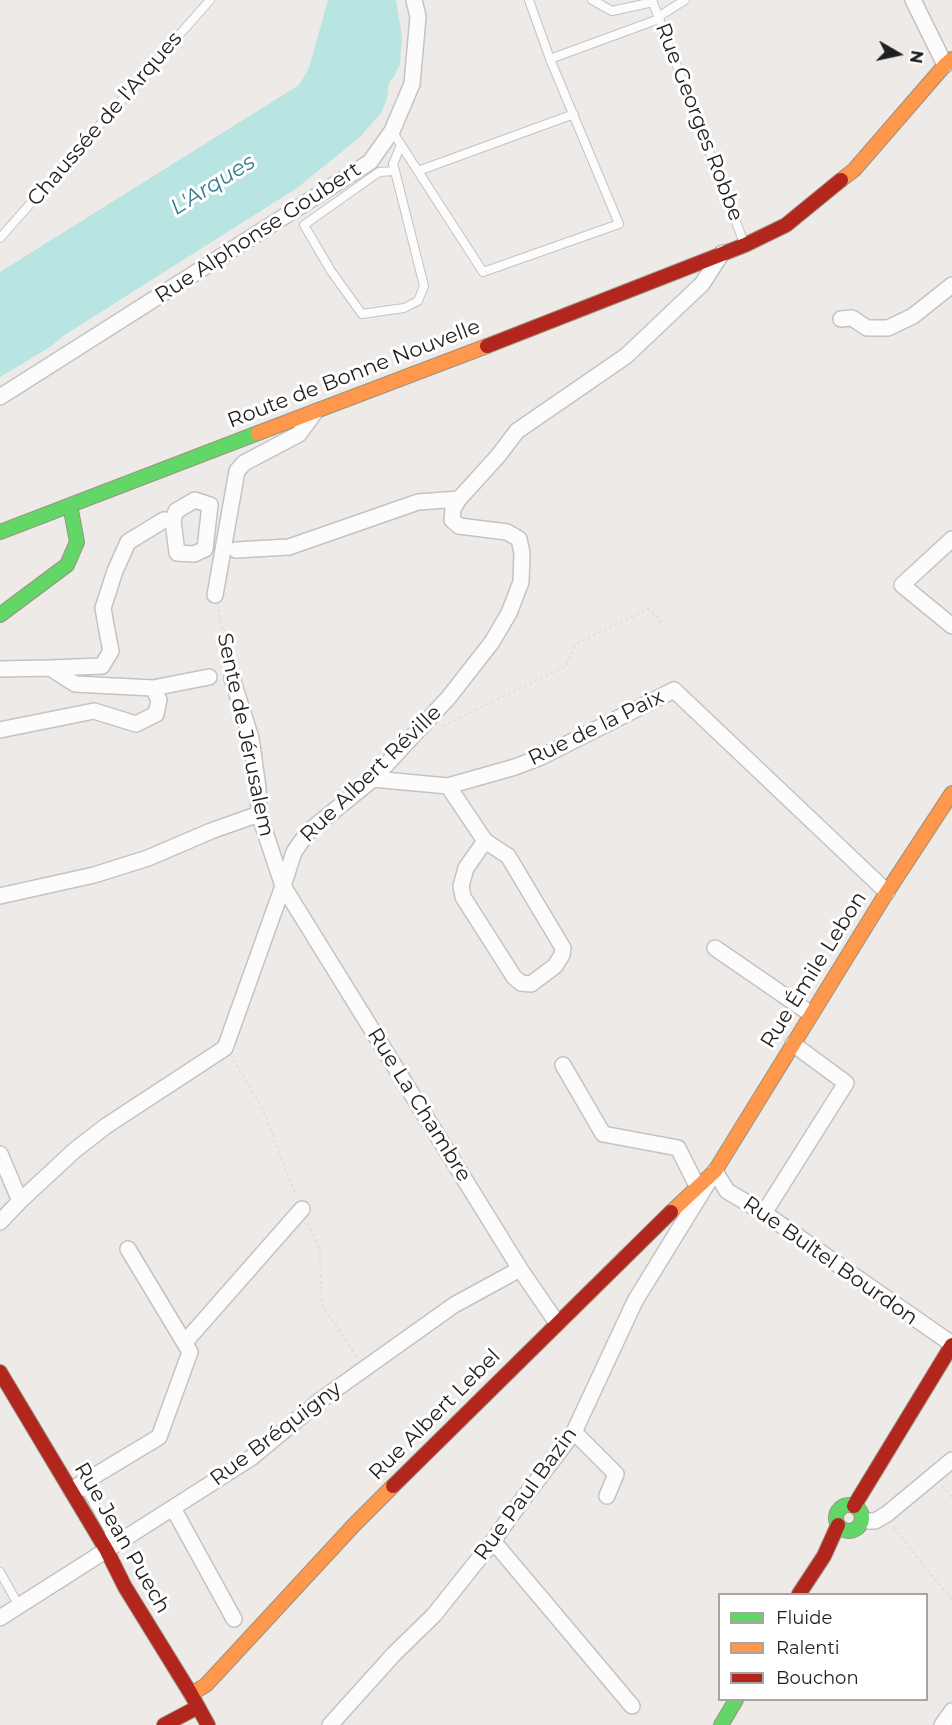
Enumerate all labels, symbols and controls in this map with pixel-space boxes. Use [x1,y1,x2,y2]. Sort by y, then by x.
street label: Rue Georges Robbe [650,19,748,225]
north arrow [868,24,928,84]
street label: Chaussée de l'Arques [22,27,188,211]
text: N [906,49,927,65]
water label: L'Arques [166,149,260,221]
street label: Rue Alphonse Goubert [150,157,366,309]
street label: Route de Bonne Nouvelle [224,314,484,434]
street label: Sente de Jérusalem [211,631,279,839]
street label: Rue de la Paix [524,684,668,772]
street label: Rue Albert Réville [295,700,447,848]
street label: Rue Émile Lebon [756,887,872,1053]
street label: Rue La Chambre [362,1023,476,1187]
street label: Rue Bultel Bourdon [738,1191,922,1331]
street label: Rue Albert Lebel [364,1344,506,1486]
street label: Rue Bréquigny [205,1376,347,1492]
street label: Rue Paul Bazin [469,1422,583,1566]
street label: Rue Jean Puech [69,1458,175,1618]
legend [718,1593,928,1701]
text: Fluide [776,1607,832,1629]
text: Ralenti [776,1637,840,1659]
text: Bouchon [776,1667,859,1689]

